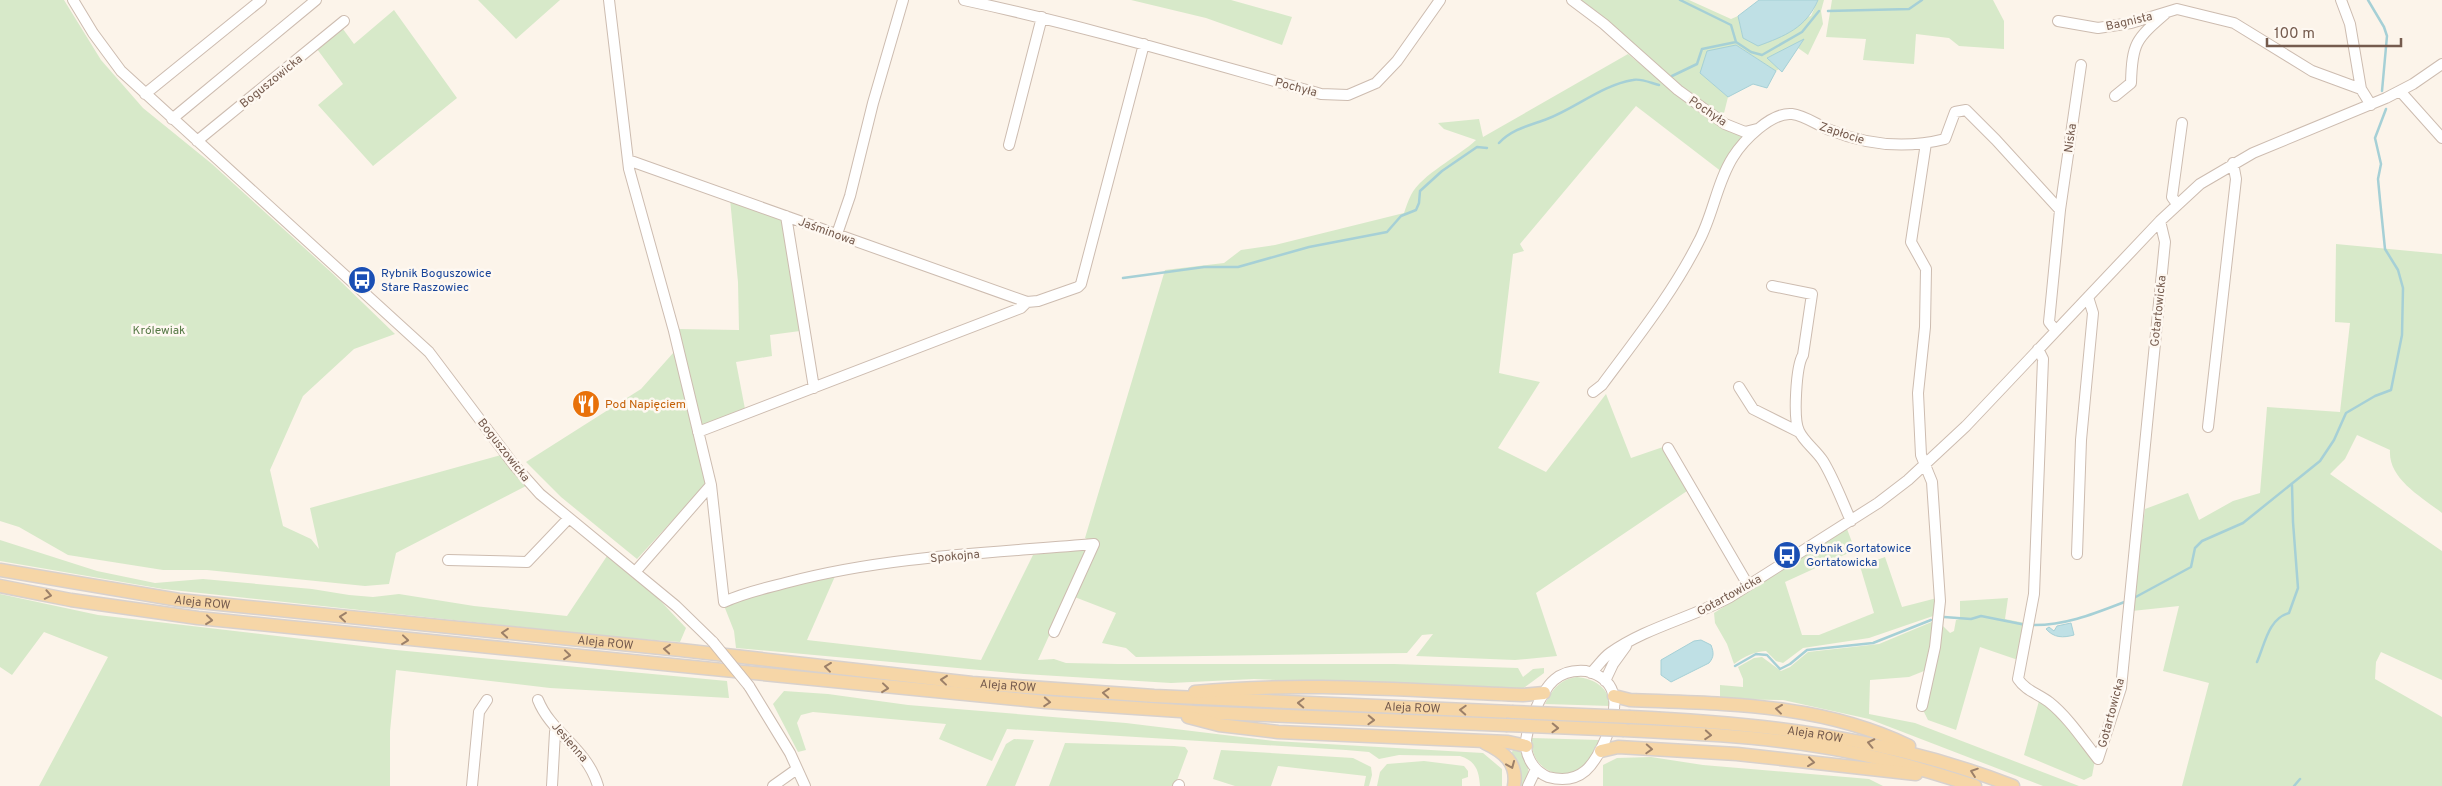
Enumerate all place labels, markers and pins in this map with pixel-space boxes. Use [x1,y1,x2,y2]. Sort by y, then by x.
bus stop icon: Rybnik Boguszowice Stare Raszowiec [347,265,377,295]
place label: Rybnik Boguszowice Stare Raszowiec [381,266,491,296]
restaurant icon: Pod Napięciem [571,389,601,419]
place label: Pod Napięciem [605,397,686,413]
bus stop icon: Rybnik Gortatowice Gortatowicka [1772,540,1802,570]
place label: Rybnik Gortatowice Gortatowicka [1806,541,1911,571]

